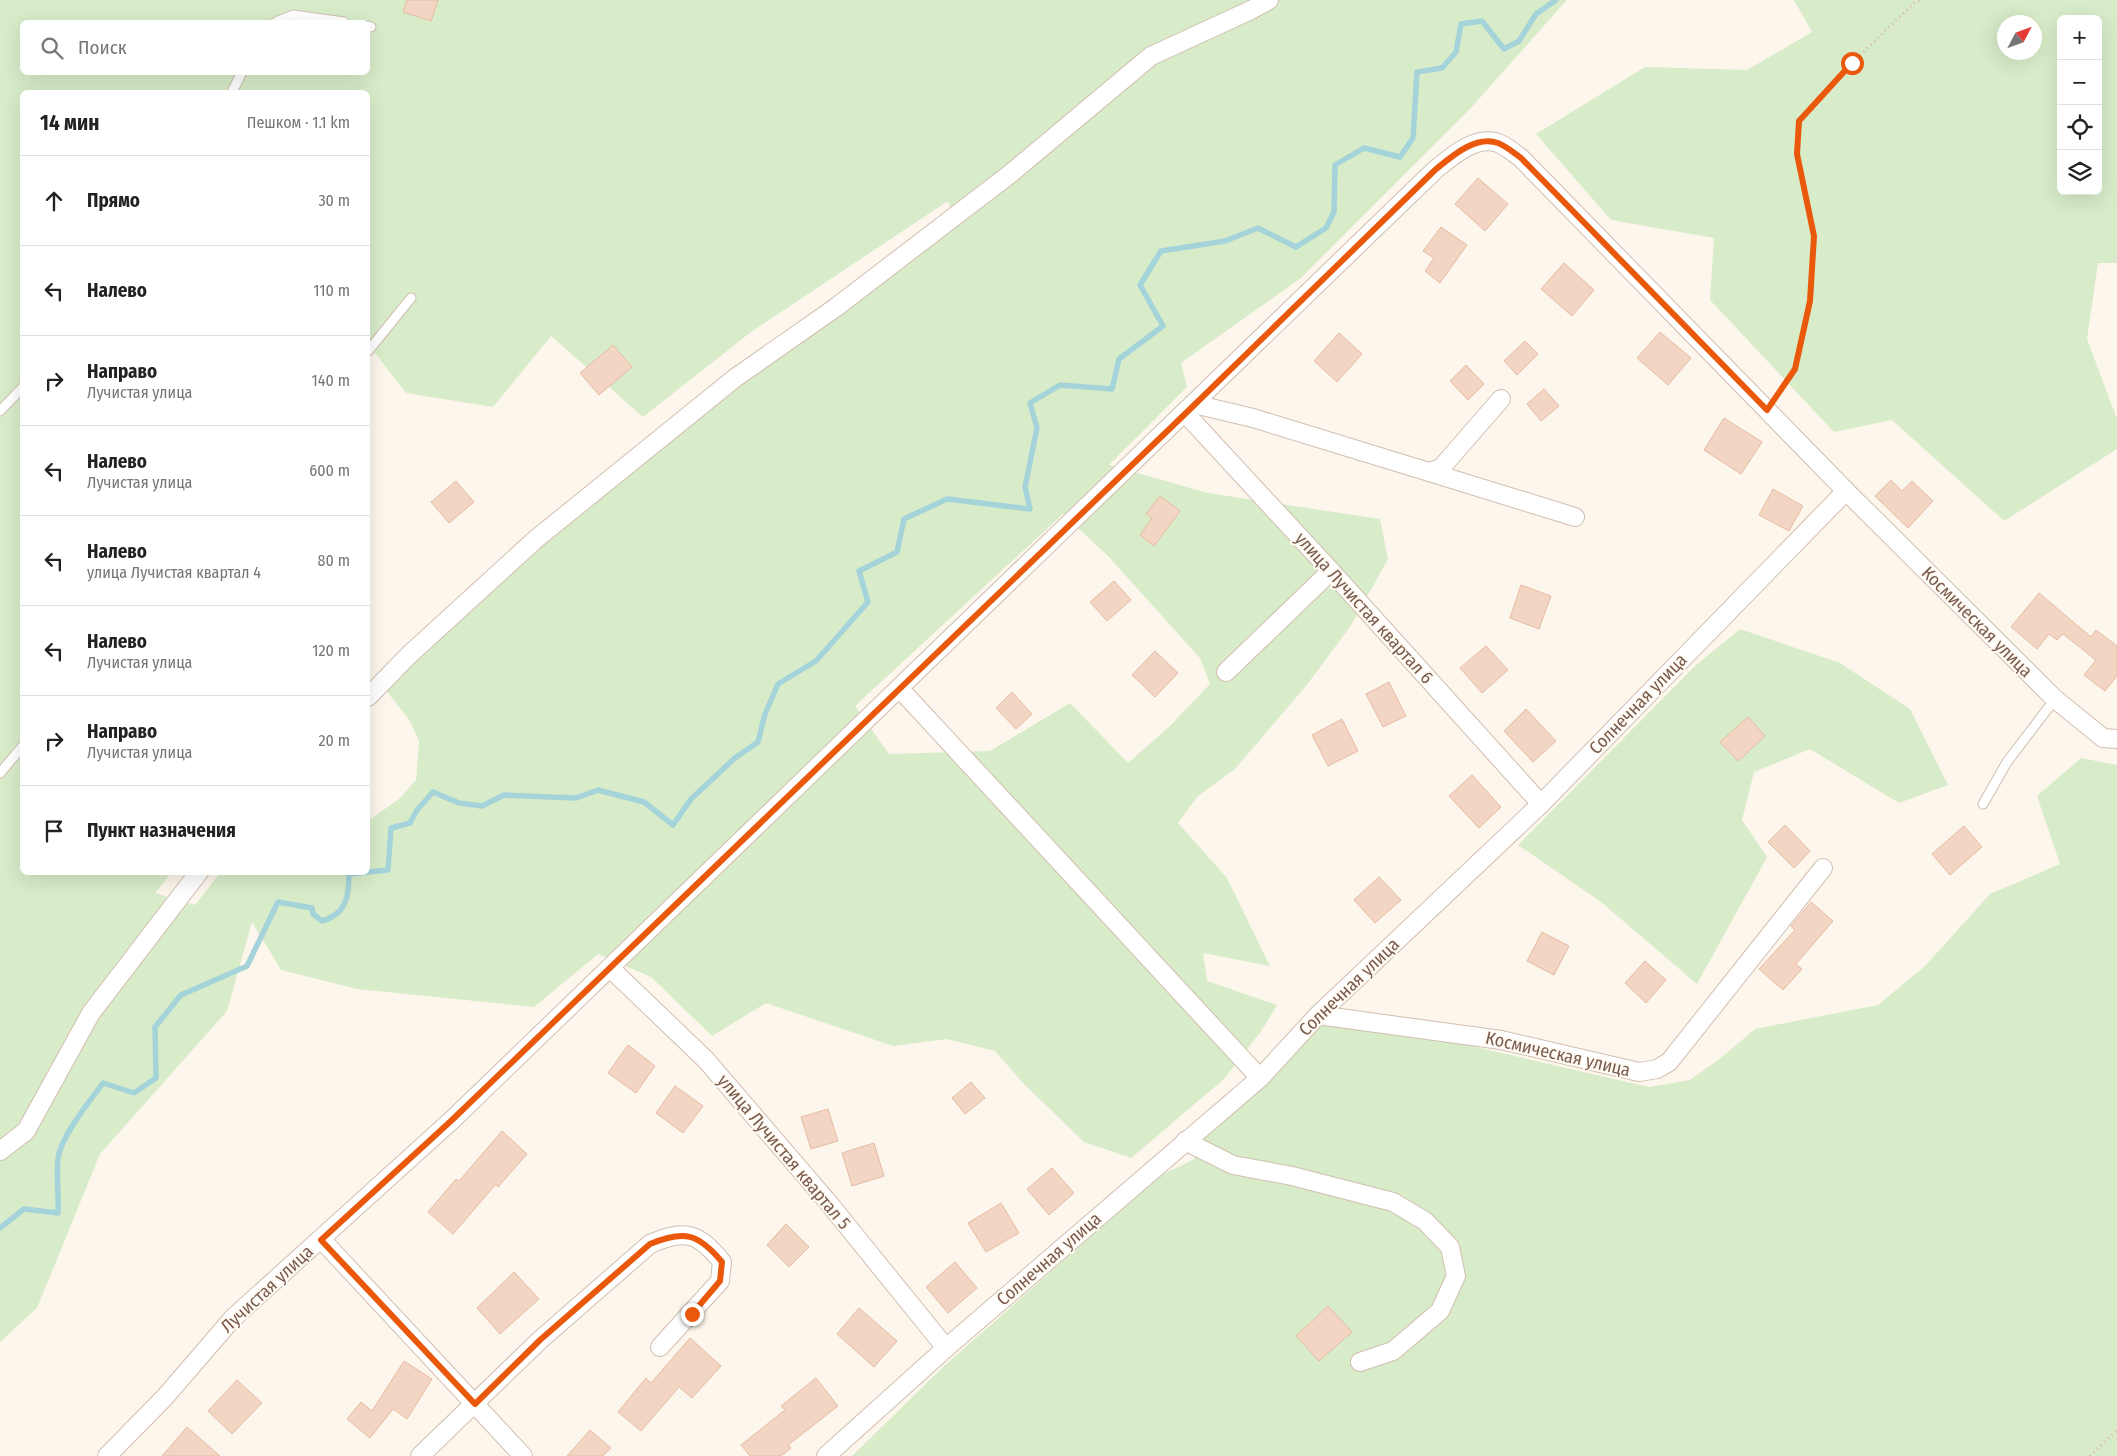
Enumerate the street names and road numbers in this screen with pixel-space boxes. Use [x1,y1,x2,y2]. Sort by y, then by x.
street label: улица Лучистая квартал 6 [1290,528,1438,688]
street label: Космическая улица [1917,562,2037,682]
street label: Солнечная улица [1584,649,1692,759]
street label: Солнечная улица [1294,933,1404,1041]
street label: Космическая улица [1483,1027,1633,1081]
street label: улица Лучистая квартал 5 [713,1070,855,1234]
street label: Солнечная улица [992,1207,1106,1310]
street label: Лучистая улица [216,1240,318,1337]

